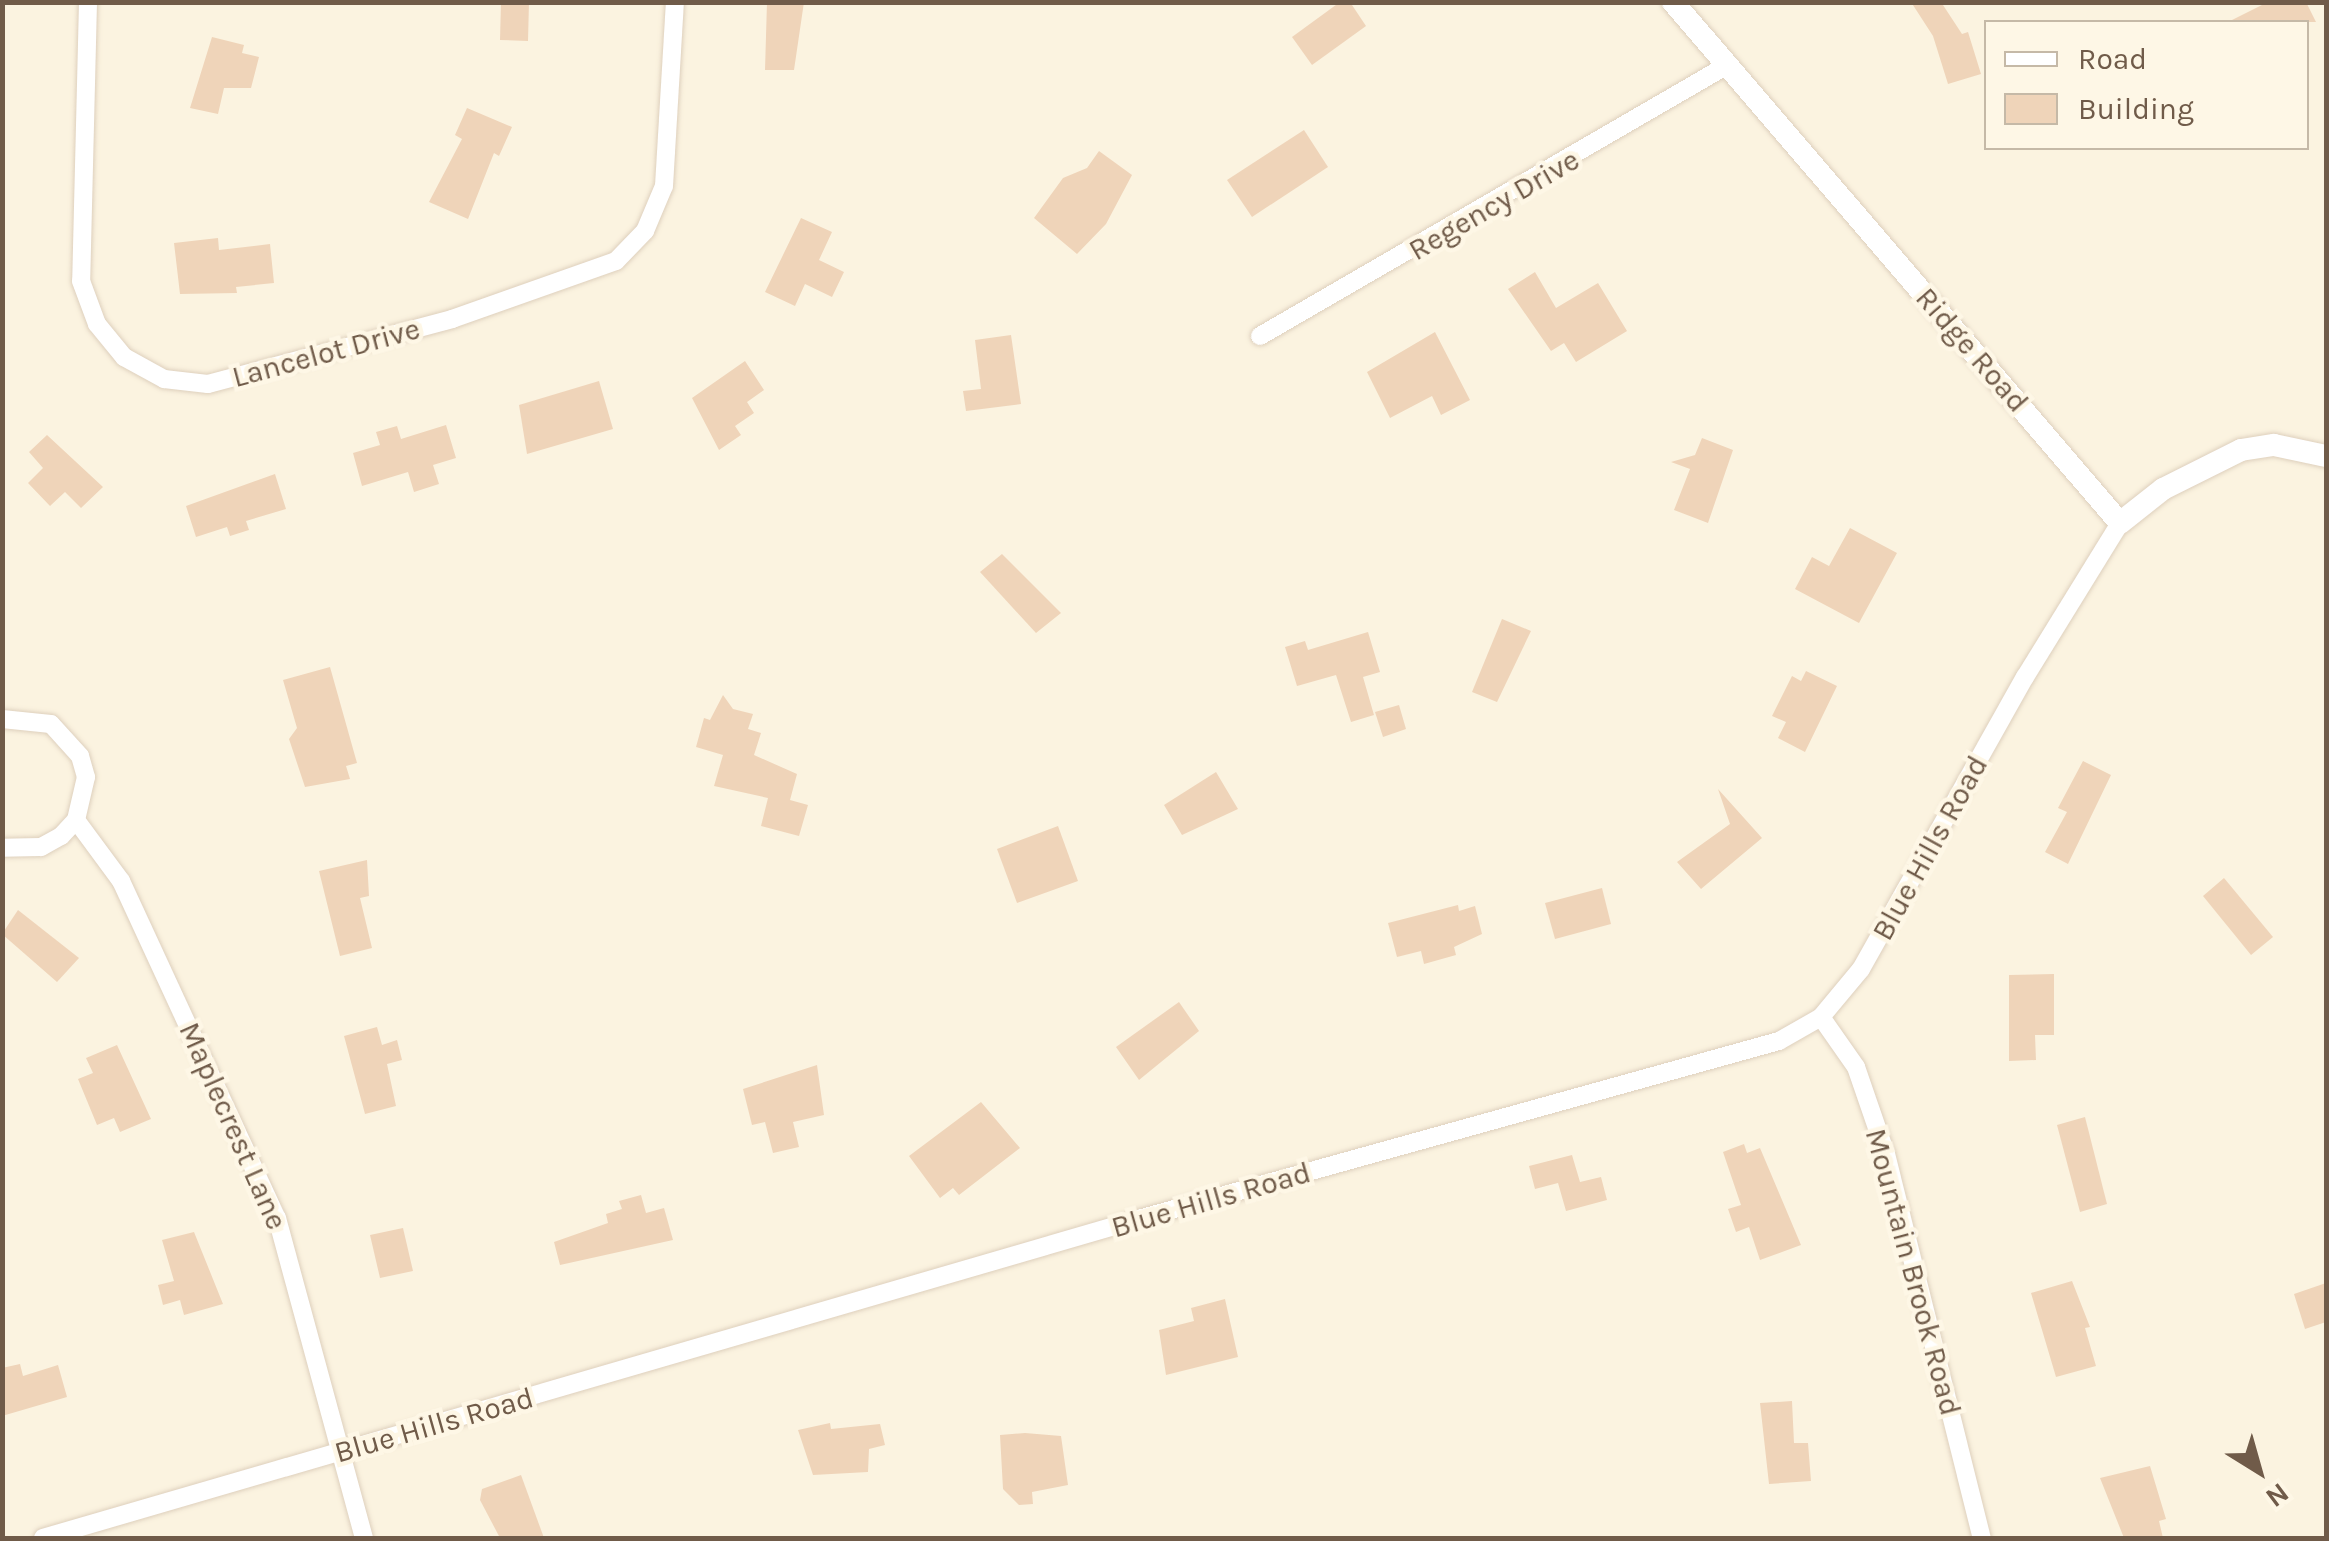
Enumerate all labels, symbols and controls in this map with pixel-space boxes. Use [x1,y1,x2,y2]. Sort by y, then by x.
legend [1984,20,2309,150]
text: Road [2078,41,2147,77]
text: Building [2078,91,2194,127]
street label: Regency Drive [1402,142,1586,268]
street label: Ridge Road [1908,280,2036,420]
street label: Lancelot Drive [228,311,424,395]
street label: Blue Hills Road [1864,749,1996,947]
street label: Maplecrest Lane [171,1017,295,1235]
street label: Mountain Brook Road [1857,1125,1969,1419]
street label: Blue Hills Road [1107,1154,1315,1246]
street label: Blue Hills Road [330,1379,538,1471]
north arrow [2209,1421,2309,1521]
text: N [2259,1476,2295,1515]

